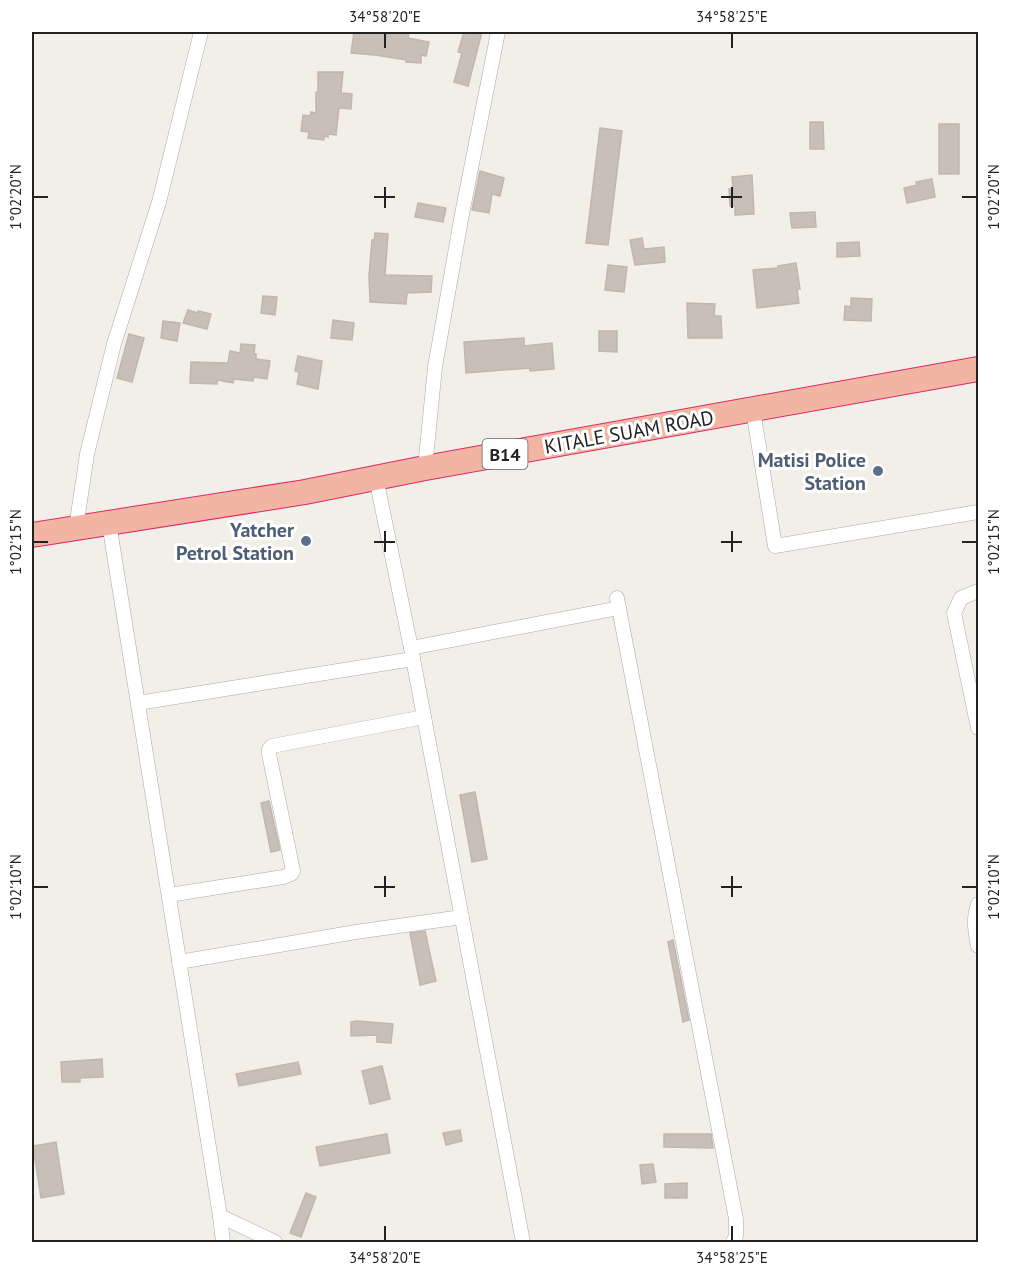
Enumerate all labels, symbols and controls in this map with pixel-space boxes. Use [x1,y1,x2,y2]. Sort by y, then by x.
text: 34°58'20"E [349,7,421,26]
text: 34°58'25"E [696,7,768,26]
text: 1°02'20"N [6,164,25,230]
text: 1°02'20"N [984,164,1003,230]
street label: KITALE SUAM ROAD [542,404,716,460]
road number: B14 [482,439,528,469]
place label: Matisi Police Station [758,447,866,496]
marker: Matisi Police Station [871,464,885,478]
text: 1°02'15"N [6,509,25,575]
text: 1°02'15"N [984,509,1003,575]
place label: Yatcher Petrol Station [176,517,294,566]
marker: Yatcher Petrol Station [299,534,313,548]
text: 1°02'10"N [6,854,25,920]
text: 1°02'10"N [984,854,1003,920]
text: 34°58'20"E [349,1248,421,1267]
text: 34°58'25"E [696,1248,768,1267]

